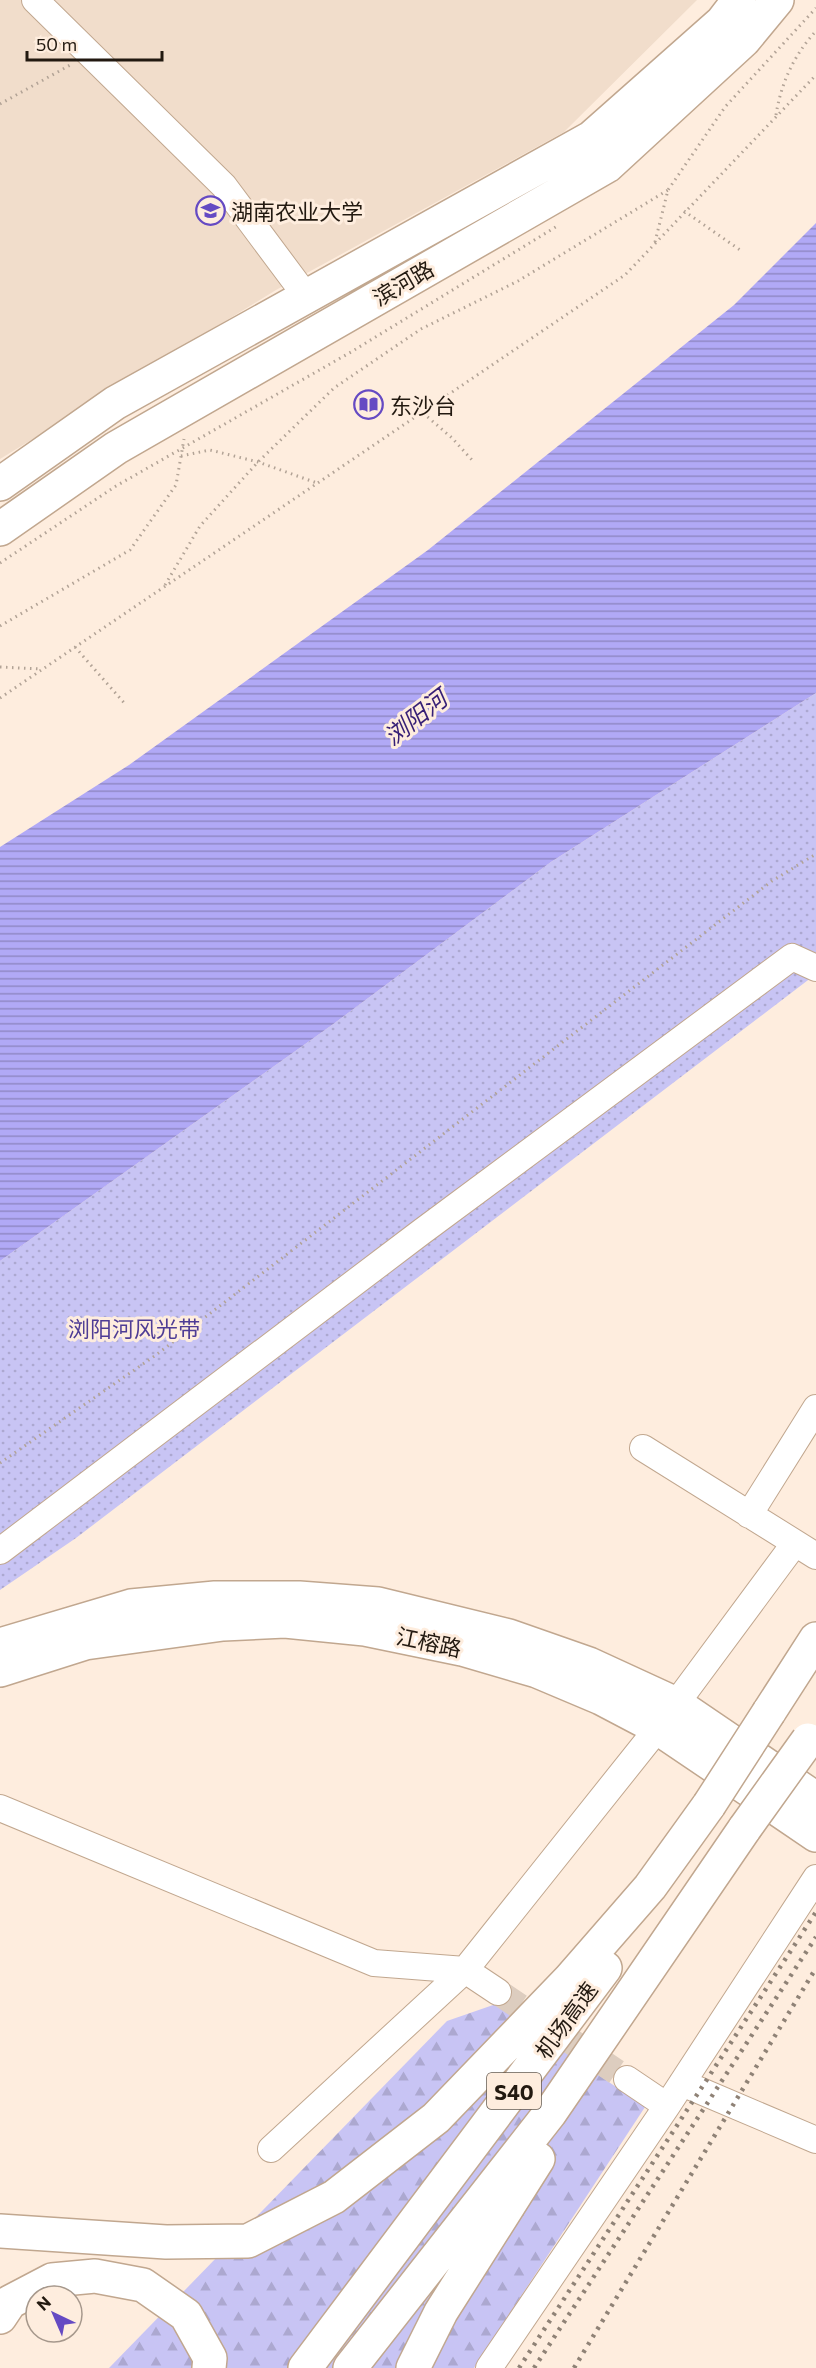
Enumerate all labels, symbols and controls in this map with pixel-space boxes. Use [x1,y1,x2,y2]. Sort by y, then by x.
scale bar [27,24,162,62]
text: 50 m [36,33,77,55]
school or university icon: 湖南农业大学 [194,195,226,227]
place label: 湖南农业大学 [231,198,363,225]
street label: 滨河路 [368,255,438,311]
library icon: 东沙台 [353,389,385,421]
place label: 东沙台 [390,392,456,419]
water label: 浏阳河 [378,681,455,751]
park label: 浏阳河风光带 [68,1315,200,1342]
street label: 江榕路 [394,1622,464,1662]
street label: 机场高速 [529,1976,603,2064]
road number: S40 [487,2073,541,2109]
north arrow [24,2284,84,2344]
text: N [32,2292,54,2314]

